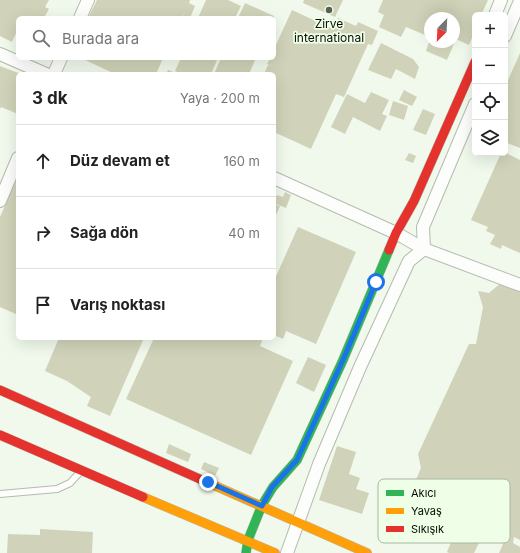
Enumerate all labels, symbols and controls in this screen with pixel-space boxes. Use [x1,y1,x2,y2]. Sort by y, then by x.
marker: Zirve international [324,5,334,15]
north arrow [424,12,460,48]
map controls [472,12,508,156]
button: + [472,12,508,48]
search box [16,16,276,60]
place label: Zirve international [294,16,364,45]
icon: search [30,27,52,49]
text: Burada ara [62,29,139,48]
button: − [472,48,508,84]
button: locate [472,84,508,120]
text: 3 dk [32,88,68,108]
text: Yaya · 200 m [180,90,260,106]
button: layers [472,120,508,156]
icon: ahead [32,150,54,172]
text: Düz devam et [70,151,170,170]
text: 160 m [223,153,260,169]
icon: right [32,222,54,244]
text: Sağa dön [70,223,138,242]
text: 40 m [228,225,260,241]
route start [367,273,385,291]
icon: arrive [32,294,54,316]
text: Varış noktası [70,295,165,314]
route end [199,473,217,491]
legend [378,479,510,543]
text: Akıcı [411,486,436,500]
text: Yavaş [411,504,442,518]
text: Sıkışık [411,522,444,536]

